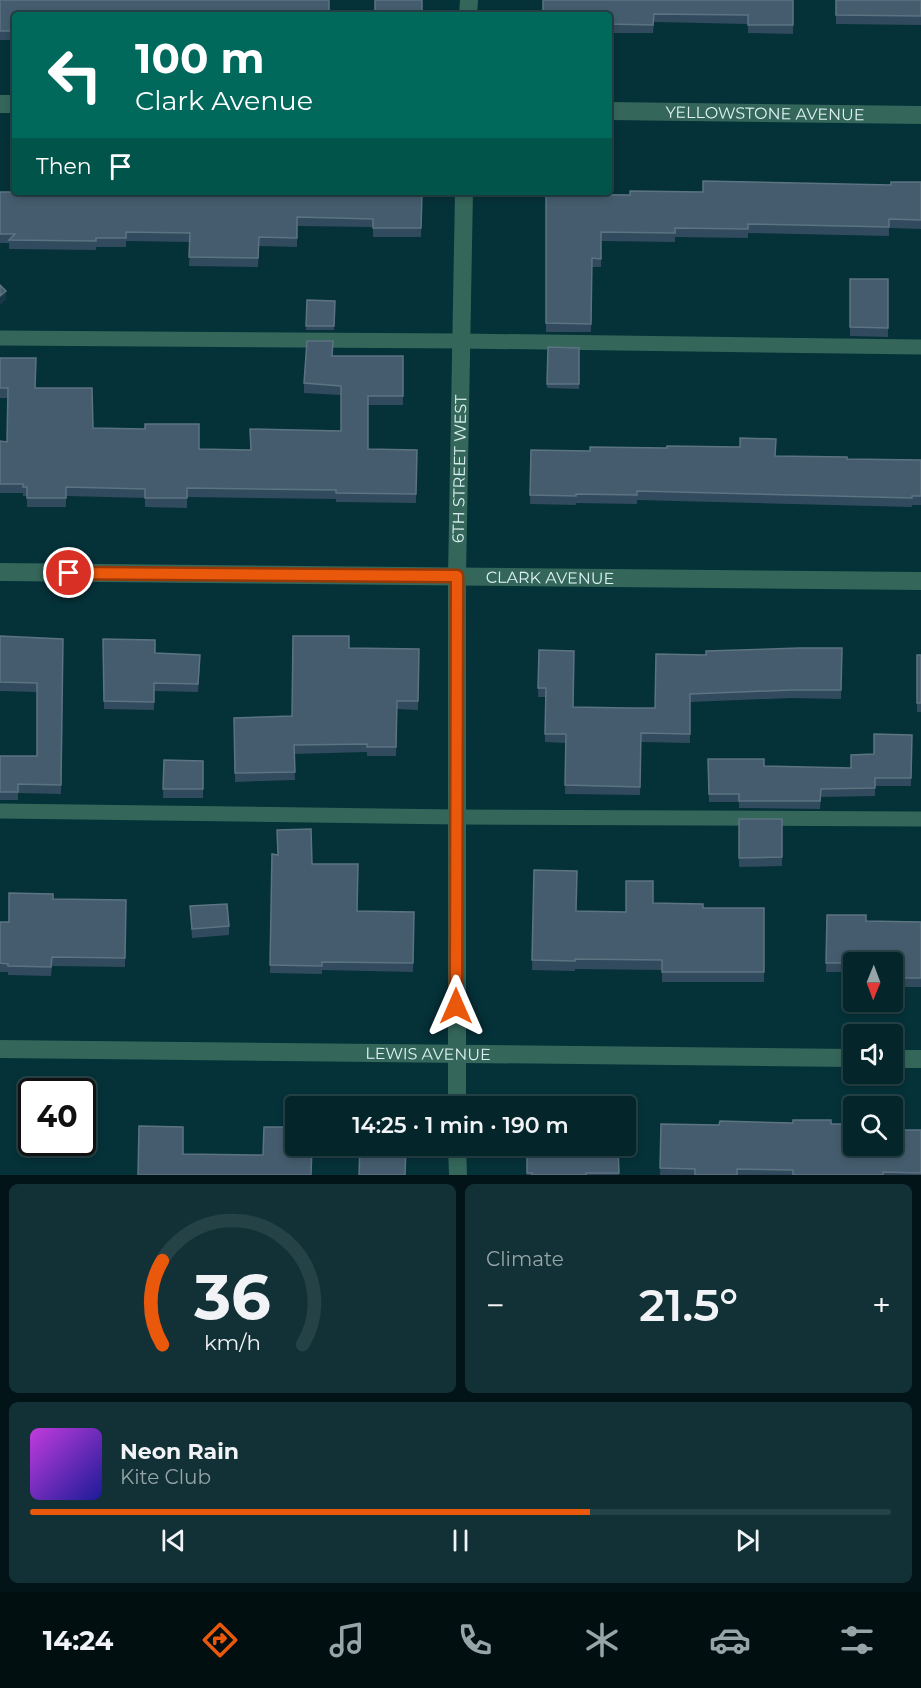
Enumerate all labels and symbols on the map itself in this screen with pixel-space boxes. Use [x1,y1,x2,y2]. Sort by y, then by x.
street label: YELLOWSTONE AVENUE [665,103,865,124]
street label: 6TH STREET WEST [449,394,470,543]
pin [43,547,94,598]
street label: CLARK AVENUE [486,568,614,588]
north arrow [843,952,903,1012]
position arrow [424,974,488,1038]
street label: LEWIS AVENUE [365,1044,491,1064]
speed limit sign: 40 [18,1078,96,1156]

